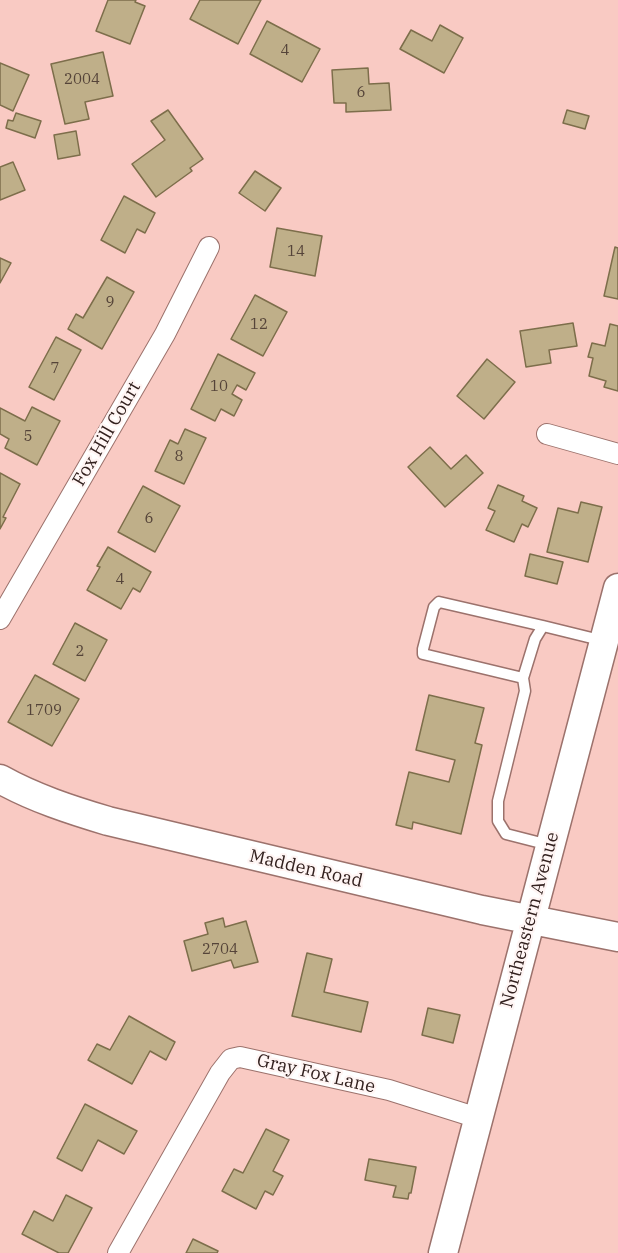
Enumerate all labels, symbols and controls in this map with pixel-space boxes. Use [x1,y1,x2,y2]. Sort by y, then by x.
house number: 4 [281,42,289,60]
house number: 2004 [64,71,100,89]
house number: 6 [357,84,365,102]
house number: 14 [287,243,305,261]
house number: 9 [106,294,114,312]
house number: 12 [250,316,268,334]
house number: 7 [51,360,59,378]
street label: Fox Hill Court [68,378,146,490]
house number: 10 [210,378,228,396]
house number: 5 [24,428,32,446]
house number: 8 [175,448,183,466]
house number: 6 [145,510,153,528]
house number: 4 [116,571,124,589]
house number: 2 [76,643,84,661]
house number: 1709 [26,702,62,720]
street label: Northeastern Avenue [496,830,564,1010]
street label: Madden Road [247,845,365,893]
house number: 2704 [202,941,238,959]
street label: Gray Fox Lane [255,1050,377,1098]

